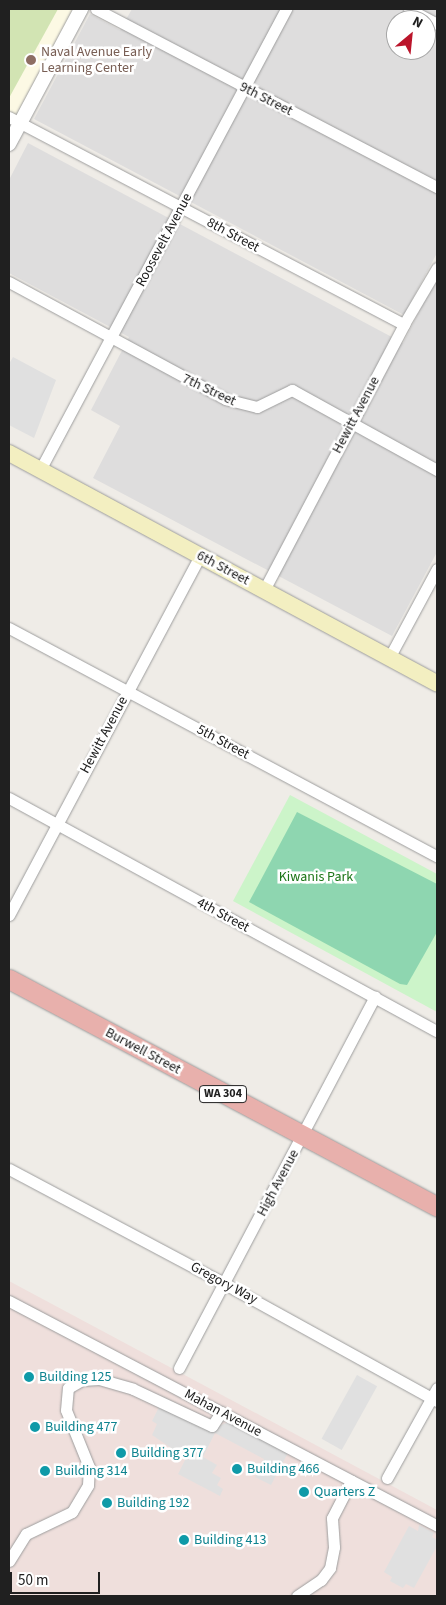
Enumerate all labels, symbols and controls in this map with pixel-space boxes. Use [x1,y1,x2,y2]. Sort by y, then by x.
north arrow [386,10,436,60]
text: N [409,12,426,34]
place label: Naval Avenue Early Learning Center [41,44,152,76]
marker: Naval Avenue Early Learning Center [25,54,37,66]
street label: 9th Street [237,79,295,119]
street label: Roosevelt Avenue [132,190,196,290]
street label: 8th Street [204,214,262,256]
street label: 7th Street [180,370,238,410]
street label: Hewitt Avenue [329,374,383,456]
street label: 6th Street [194,547,252,589]
street label: Hewitt Avenue [77,694,131,776]
street label: 5th Street [194,721,252,763]
park label: Kiwanis Park [279,869,353,885]
street label: 4th Street [194,894,252,936]
street label: Burwell Street [102,1024,184,1078]
road number: WA 304 [198,1084,248,1104]
street label: High Avenue [253,1147,303,1219]
street label: Gregory Way [188,1258,260,1308]
place label: Building 125 [39,1369,111,1385]
marker: Building 125 [23,1371,35,1383]
street label: Mahan Avenue [181,1386,265,1440]
place label: Building 477 [45,1419,117,1435]
marker: Building 477 [29,1421,41,1433]
place label: Building 377 [131,1445,203,1461]
marker: Building 377 [115,1447,127,1459]
place label: Building 466 [247,1461,319,1477]
place label: Building 314 [55,1463,127,1479]
marker: Building 466 [231,1463,243,1475]
marker: Building 314 [39,1465,51,1477]
place label: Quarters Z [314,1484,375,1500]
marker: Quarters Z [298,1486,310,1498]
place label: Building 192 [117,1495,189,1511]
marker: Building 192 [101,1497,113,1509]
place label: Building 413 [194,1532,266,1548]
marker: Building 413 [178,1534,190,1546]
scale bar [12,1562,102,1594]
text: 50 m [18,1570,48,1591]

